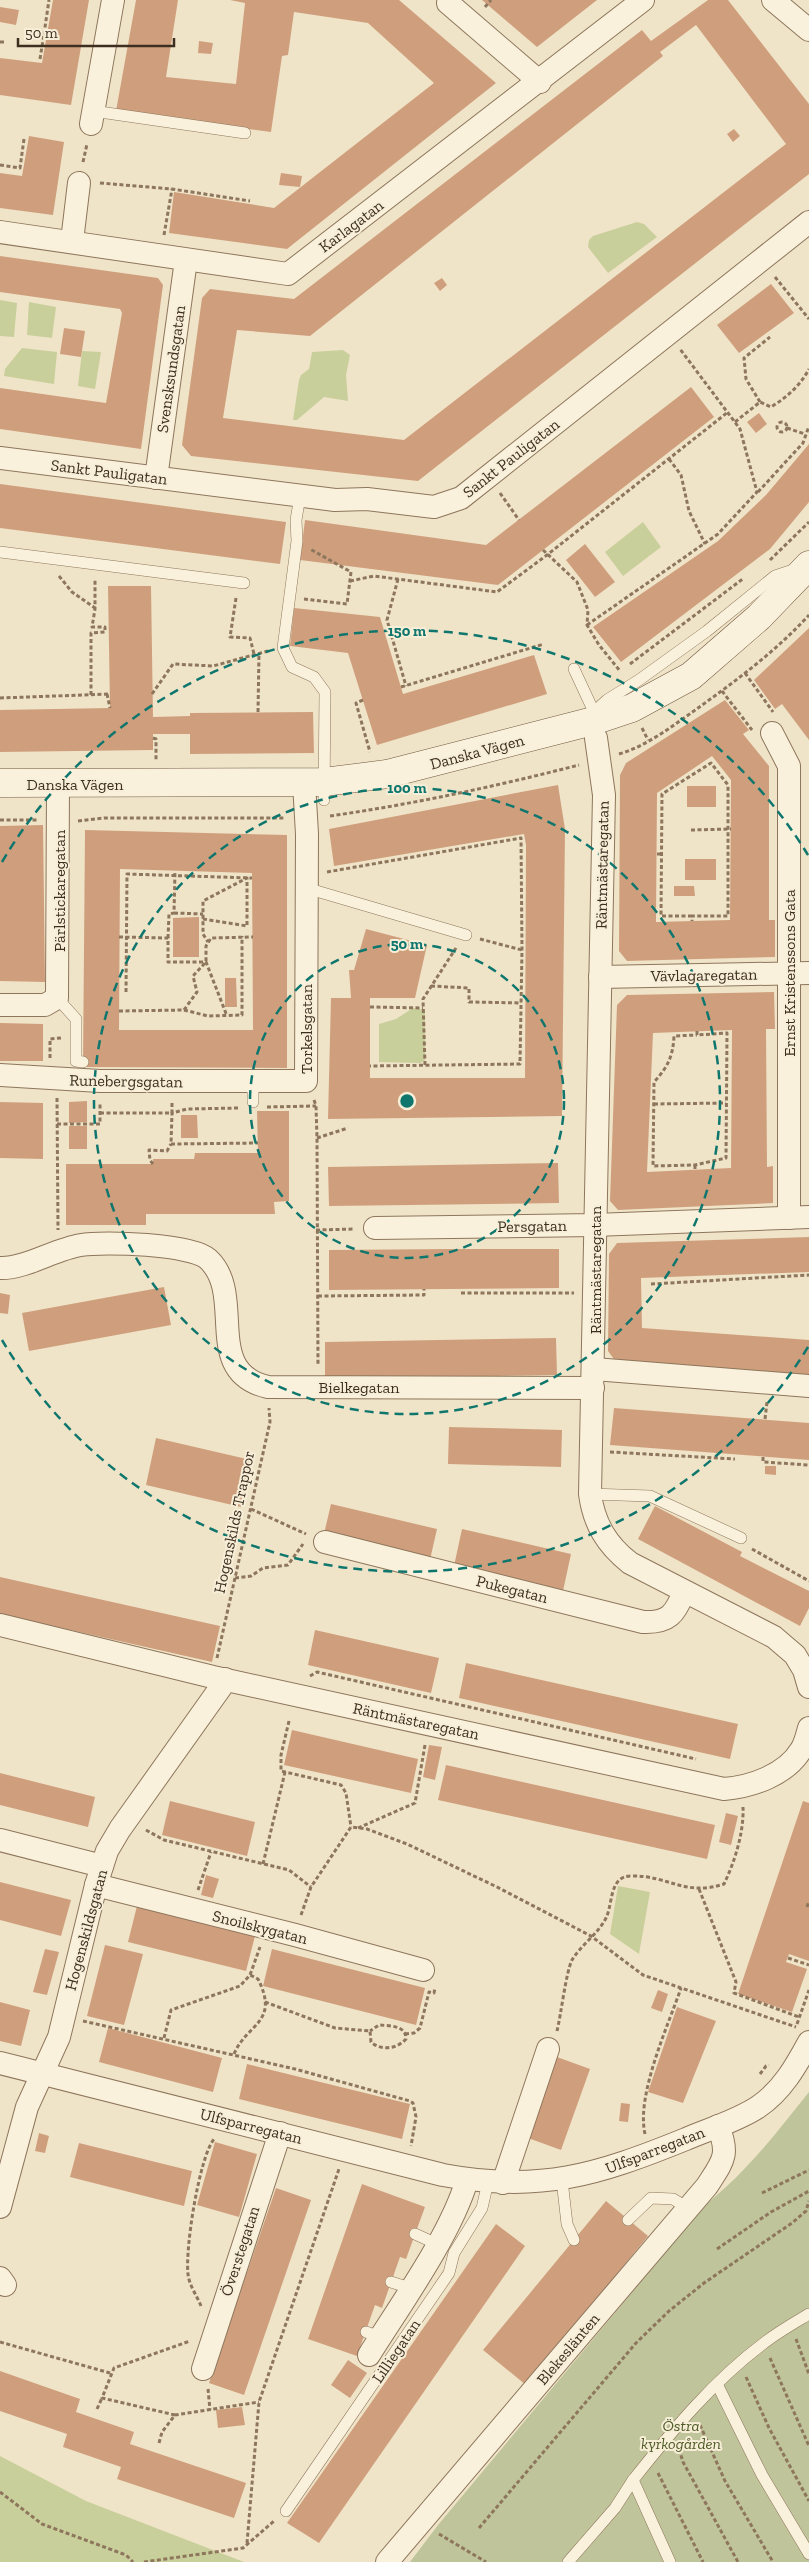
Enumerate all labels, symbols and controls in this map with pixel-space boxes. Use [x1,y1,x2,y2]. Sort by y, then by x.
scale bar [18,15,174,47]
text: 50 m [25,24,58,42]
street label: Karlagatan [315,195,388,256]
street label: Svensksundsgatan [153,303,189,434]
street label: Sankt Pauligatan [459,414,564,502]
street label: Sankt Pauligatan [50,455,169,489]
text: 150 m [388,622,426,640]
street label: Danska Vägen [428,730,527,774]
street label: Danska Vägen [27,775,124,794]
text: 100 m [387,779,427,797]
street label: Räntmästaregatan [591,800,613,929]
street label: Pärlstickaregatan [50,829,69,952]
street label: Ernst Kristenssons Gata [780,889,799,1057]
text: 50 m [391,935,423,953]
street label: Vävlagaregatan [649,965,758,985]
street label: Torkelsgatan [297,983,316,1074]
street label: Runebergsgatan [69,1071,184,1092]
centre of rings [398,1092,416,1110]
street label: Räntmästaregatan [586,1205,605,1334]
street label: Persgatan [497,1216,568,1236]
street label: Bielkegatan [319,1378,400,1397]
street label: Hogenskilds Trappor [210,1449,258,1595]
street label: Pukegatan [474,1571,551,1607]
street label: Räntmästaregatan [351,1698,482,1744]
street label: Hogenskildsgatan [61,1867,112,1993]
street label: Snoilskygatan [211,1906,310,1948]
street label: Ulfsparregatan [198,2104,305,2148]
street label: Ulfsparregatan [603,2122,708,2178]
street label: Överstegatan [217,2203,264,2298]
street label: Blekeslänten [533,2309,604,2389]
street label: Lilliegatan [368,2315,425,2387]
park label: Östra kyrkogården [641,2416,721,2453]

